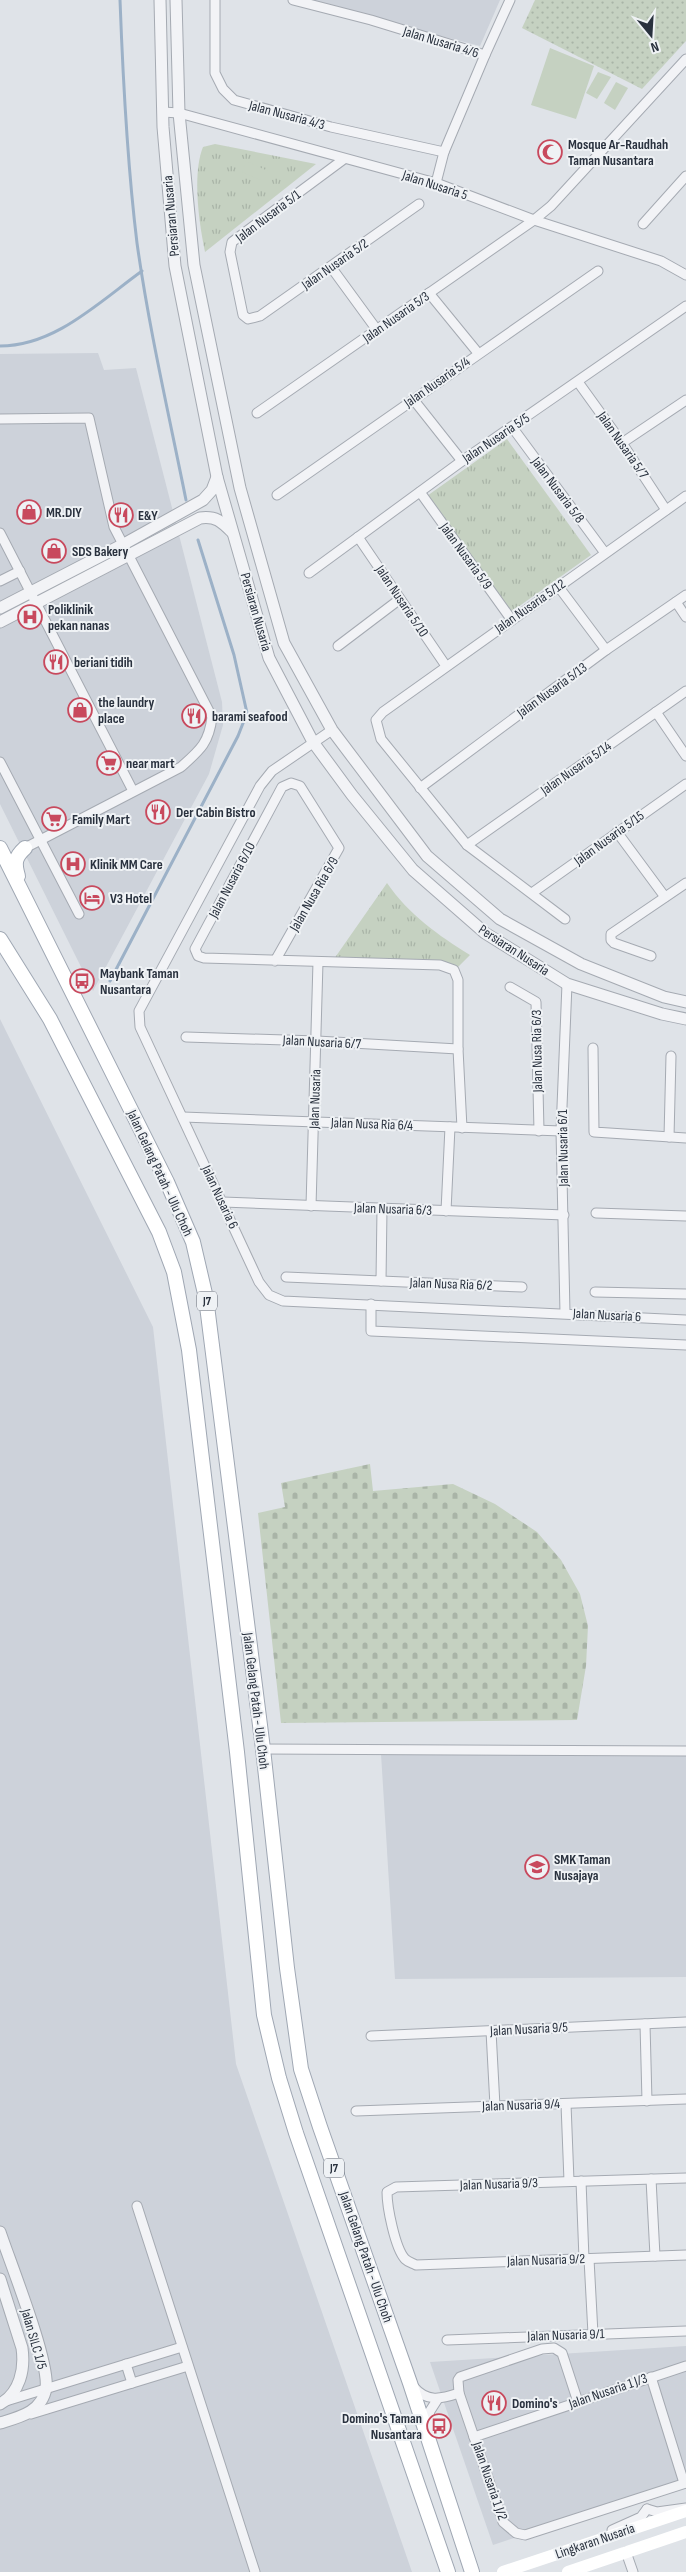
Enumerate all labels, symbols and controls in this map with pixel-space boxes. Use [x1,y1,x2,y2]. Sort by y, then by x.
north arrow [626,10,676,60]
street label: Jalan Nusaria 4/6 [400,22,481,62]
text: N [649,38,661,56]
street label: Jalan Nusaria 4/3 [246,96,327,133]
place label: Mosque Ar-Raudhah Taman Nusantara [568,136,668,169]
mosque icon: Mosque Ar-Raudhah Taman Nusantara [537,139,563,165]
street label: Jalan Nusaria 5 [399,166,470,204]
street label: Persiaran Nusaria [159,175,183,257]
street label: Jalan Nusaria 5/1 [231,186,304,246]
street label: Jalan Nusaria 5/2 [298,235,372,294]
street label: Jalan Nusaria 5/3 [359,288,433,347]
street label: Jalan Nusaria 5/4 [400,353,474,412]
street label: Jalan Nusaria 5/7 [593,407,653,482]
street label: Jalan Nusaria 5/5 [458,409,533,467]
street label: Jalan Nusaria 5/8 [527,453,588,526]
shop icon: MR.DIY [16,499,42,525]
restaurant icon: E&Y [108,502,134,528]
place label: MR.DIY [46,504,82,521]
place label: E&Y [138,507,158,524]
street label: Jalan Nusaria 5/9 [436,519,496,593]
shop icon: SDS Bakery [41,538,67,564]
place label: SDS Bakery [72,543,129,560]
street label: Jalan Nusaria 5/10 [371,561,432,640]
street label: Persiaran Nusaria [237,571,275,653]
street label: Jalan Nusaria 5/12 [490,575,569,637]
place label: Poliklinik pekan nanas [48,601,109,634]
hospital icon: Poliklinik pekan nanas [17,604,43,630]
restaurant icon: beriani tidih [43,649,69,675]
place label: beriani tidih [74,654,133,671]
street label: Jalan Nusaria 5/13 [513,659,590,722]
place label: the laundry place [98,694,155,727]
shop icon: the laundry place [67,697,93,723]
restaurant icon: barami seafood [181,703,207,729]
place label: barami seafood [212,708,288,725]
street label: Jalan Nusaria 5/14 [537,737,615,799]
supermarket icon: near mart [96,750,122,776]
place label: near mart [126,755,175,772]
restaurant icon: Der Cabin Bistro [145,799,171,825]
place label: Der Cabin Bistro [176,804,256,821]
supermarket icon: Family Mart [41,806,67,832]
street label: Jalan Nusaria 5/15 [570,807,648,870]
place label: Family Mart [72,811,130,828]
street label: Jalan Nusaria 6/10 [204,839,259,922]
hospital icon: Klinik MM Care [60,851,86,877]
street label: Jalan Nusa Ria 6/9 [285,854,342,935]
place label: Klinik MM Care [90,856,163,873]
hotel icon: V3 Hotel [79,885,105,911]
place label: V3 Hotel [110,890,152,907]
street label: Persiaran Nusaria [475,921,553,979]
place label: Maybank Taman Nusantara [100,965,179,998]
bus stop icon: Maybank Taman Nusantara [69,968,95,994]
street label: Jalan Nusa Ria 6/3 [528,1009,546,1094]
street label: Jalan Nusaria 6/7 [281,1031,362,1053]
street label: Jalan Nusaria [305,1069,325,1130]
street label: Jalan Gelang Patah - Ulu Choh [123,1106,197,1239]
street label: Jalan Nusaria 6/1 [554,1109,572,1188]
street label: Jalan Nusa Ria 6/4 [330,1114,414,1134]
street label: Jalan Nusaria 6 [197,1162,242,1231]
street label: Jalan Nusaria 6/3 [353,1199,432,1219]
street label: Jalan Nusa Ria 6/2 [408,1274,493,1294]
road number: J7 [197,1292,217,1310]
street label: Jalan Nusaria 6 [572,1305,641,1325]
street label: Jalan Gelang Patah - Ulu Choh [239,1631,273,1770]
place label: SMK Taman Nusajaya [554,1851,610,1884]
school or university icon: SMK Taman Nusajaya [524,1854,550,1880]
street label: Jalan Nusaria 9/5 [489,2018,569,2040]
street label: Jalan Nusaria 9/4 [481,2095,560,2115]
road number: J7 [324,2158,344,2178]
street label: Jalan Nusaria 9/3 [459,2174,539,2194]
street label: Jalan Gelang Patah - Ulu Choh [335,2188,396,2325]
street label: Jalan Nusaria 9/2 [506,2250,586,2270]
street label: Jalan SILC 1/5 [17,2306,51,2372]
street label: Jalan Nusaria 9/1 [526,2325,605,2345]
street label: Jalan Nusaria 1 J/3 [566,2370,650,2413]
restaurant icon: Domino's [481,2390,507,2416]
place label: Domino's [512,2395,558,2412]
place label: Domino's Taman Nusantara [342,2410,422,2443]
bus stop icon: Domino's Taman Nusantara [426,2413,452,2439]
street label: Jalan Nusaria 1 J/2 [468,2439,511,2523]
street label: Lingkaran Nusaria [553,2519,637,2563]

